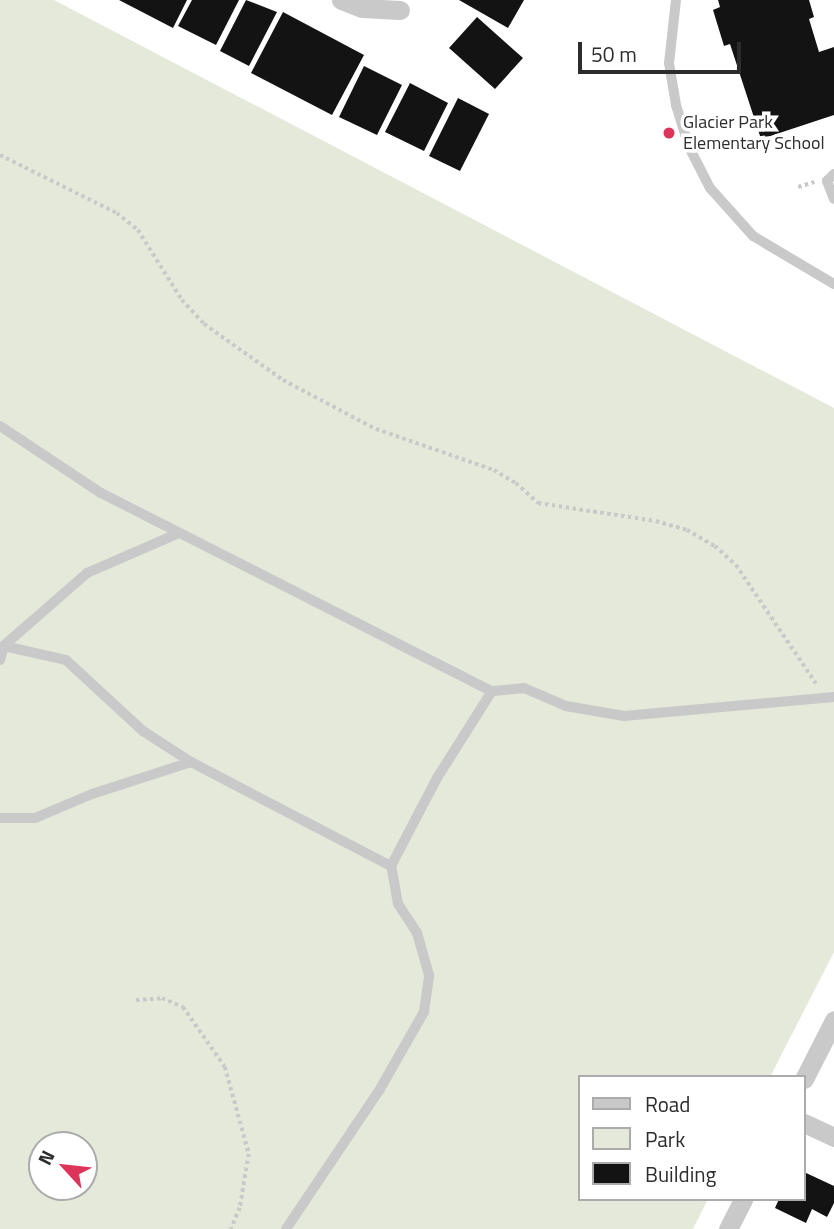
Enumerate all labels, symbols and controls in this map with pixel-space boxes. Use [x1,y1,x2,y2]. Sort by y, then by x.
scale bar [582,28,745,72]
text: 50 m [591,38,637,70]
place label: Glacier Park Elementary School [683,112,825,154]
marker: Glacier Park Elementary School [661,125,677,141]
legend [578,1075,806,1201]
text: Road [645,1088,690,1120]
text: Park [645,1123,685,1155]
north arrow [28,1131,98,1201]
text: N [30,1145,62,1170]
text: Building [645,1158,716,1190]

